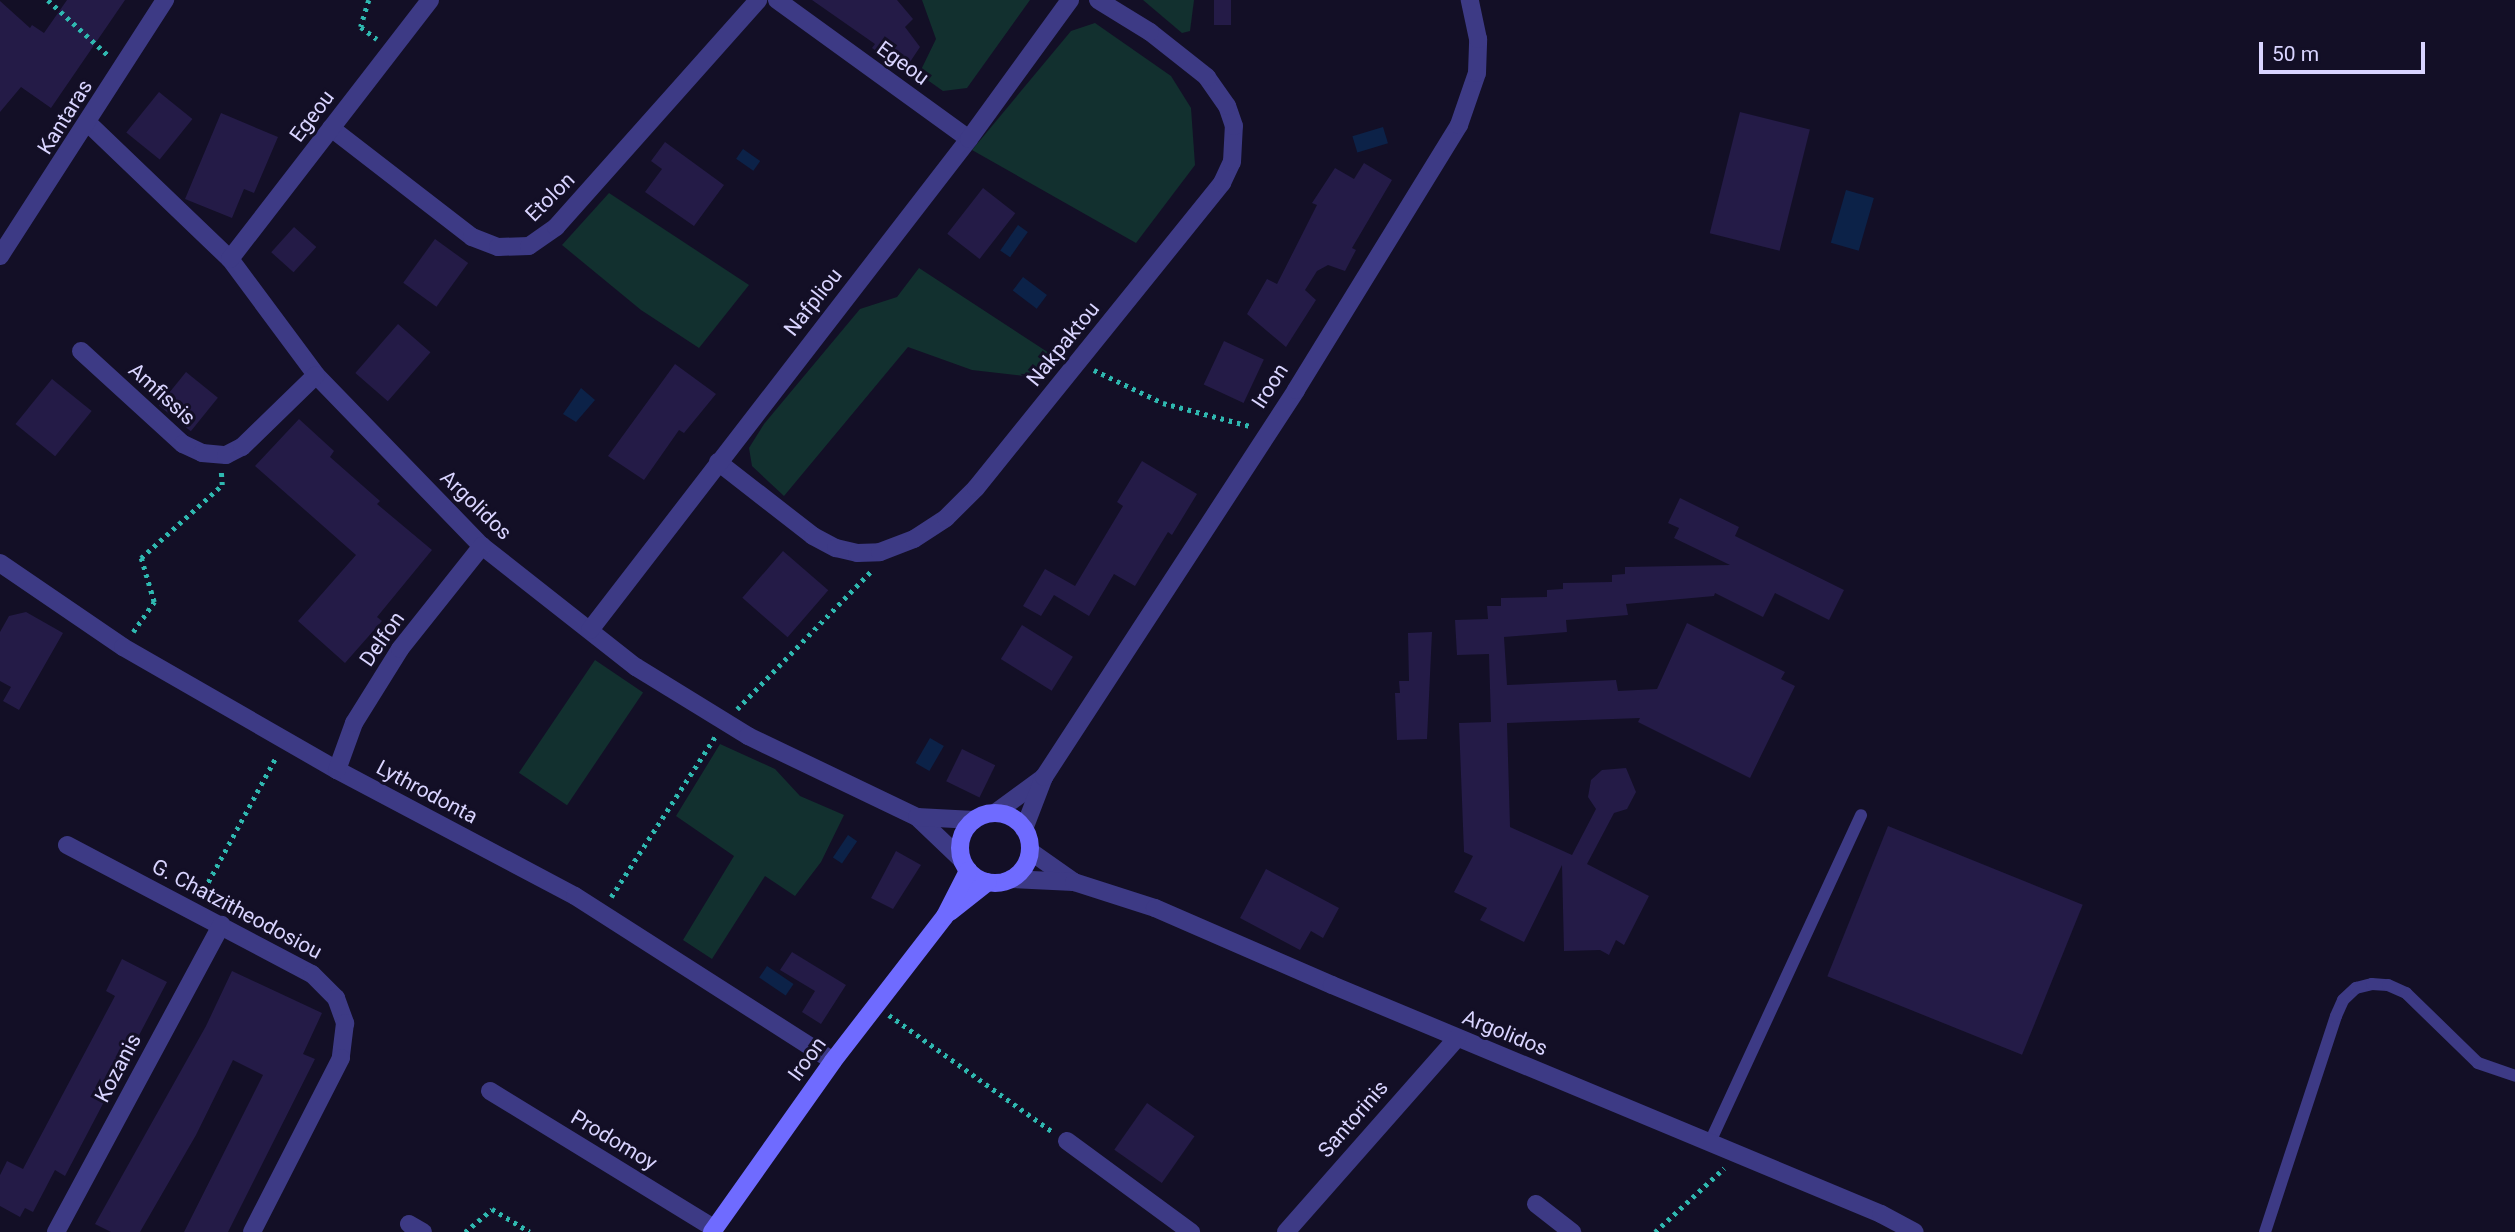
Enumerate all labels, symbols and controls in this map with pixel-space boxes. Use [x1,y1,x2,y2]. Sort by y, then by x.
scale bar [2263,28,2429,72]
street label: Egeou [872,36,934,90]
text: 50 m [2272,42,2319,66]
street label: Kantaras [32,75,98,159]
street label: Egeou [284,85,340,147]
street label: Etolon [520,167,580,227]
street label: Nafpliou [779,263,847,341]
street label: Nakpaktou [1021,297,1105,391]
street label: Amfissis [123,357,201,431]
street label: Iroon [1246,359,1294,413]
street label: Argolidos [435,465,517,545]
street label: Delfon [354,607,410,671]
street label: Lythrodonta [372,755,482,829]
street label: G. Chatzitheodosiou [148,854,326,964]
street label: Argolidos [1459,1005,1551,1061]
street label: Kozanis [89,1029,147,1107]
street label: Iroon [783,1032,831,1086]
street label: Santorinis [1313,1075,1393,1163]
street label: Prodomoy [566,1104,662,1176]

